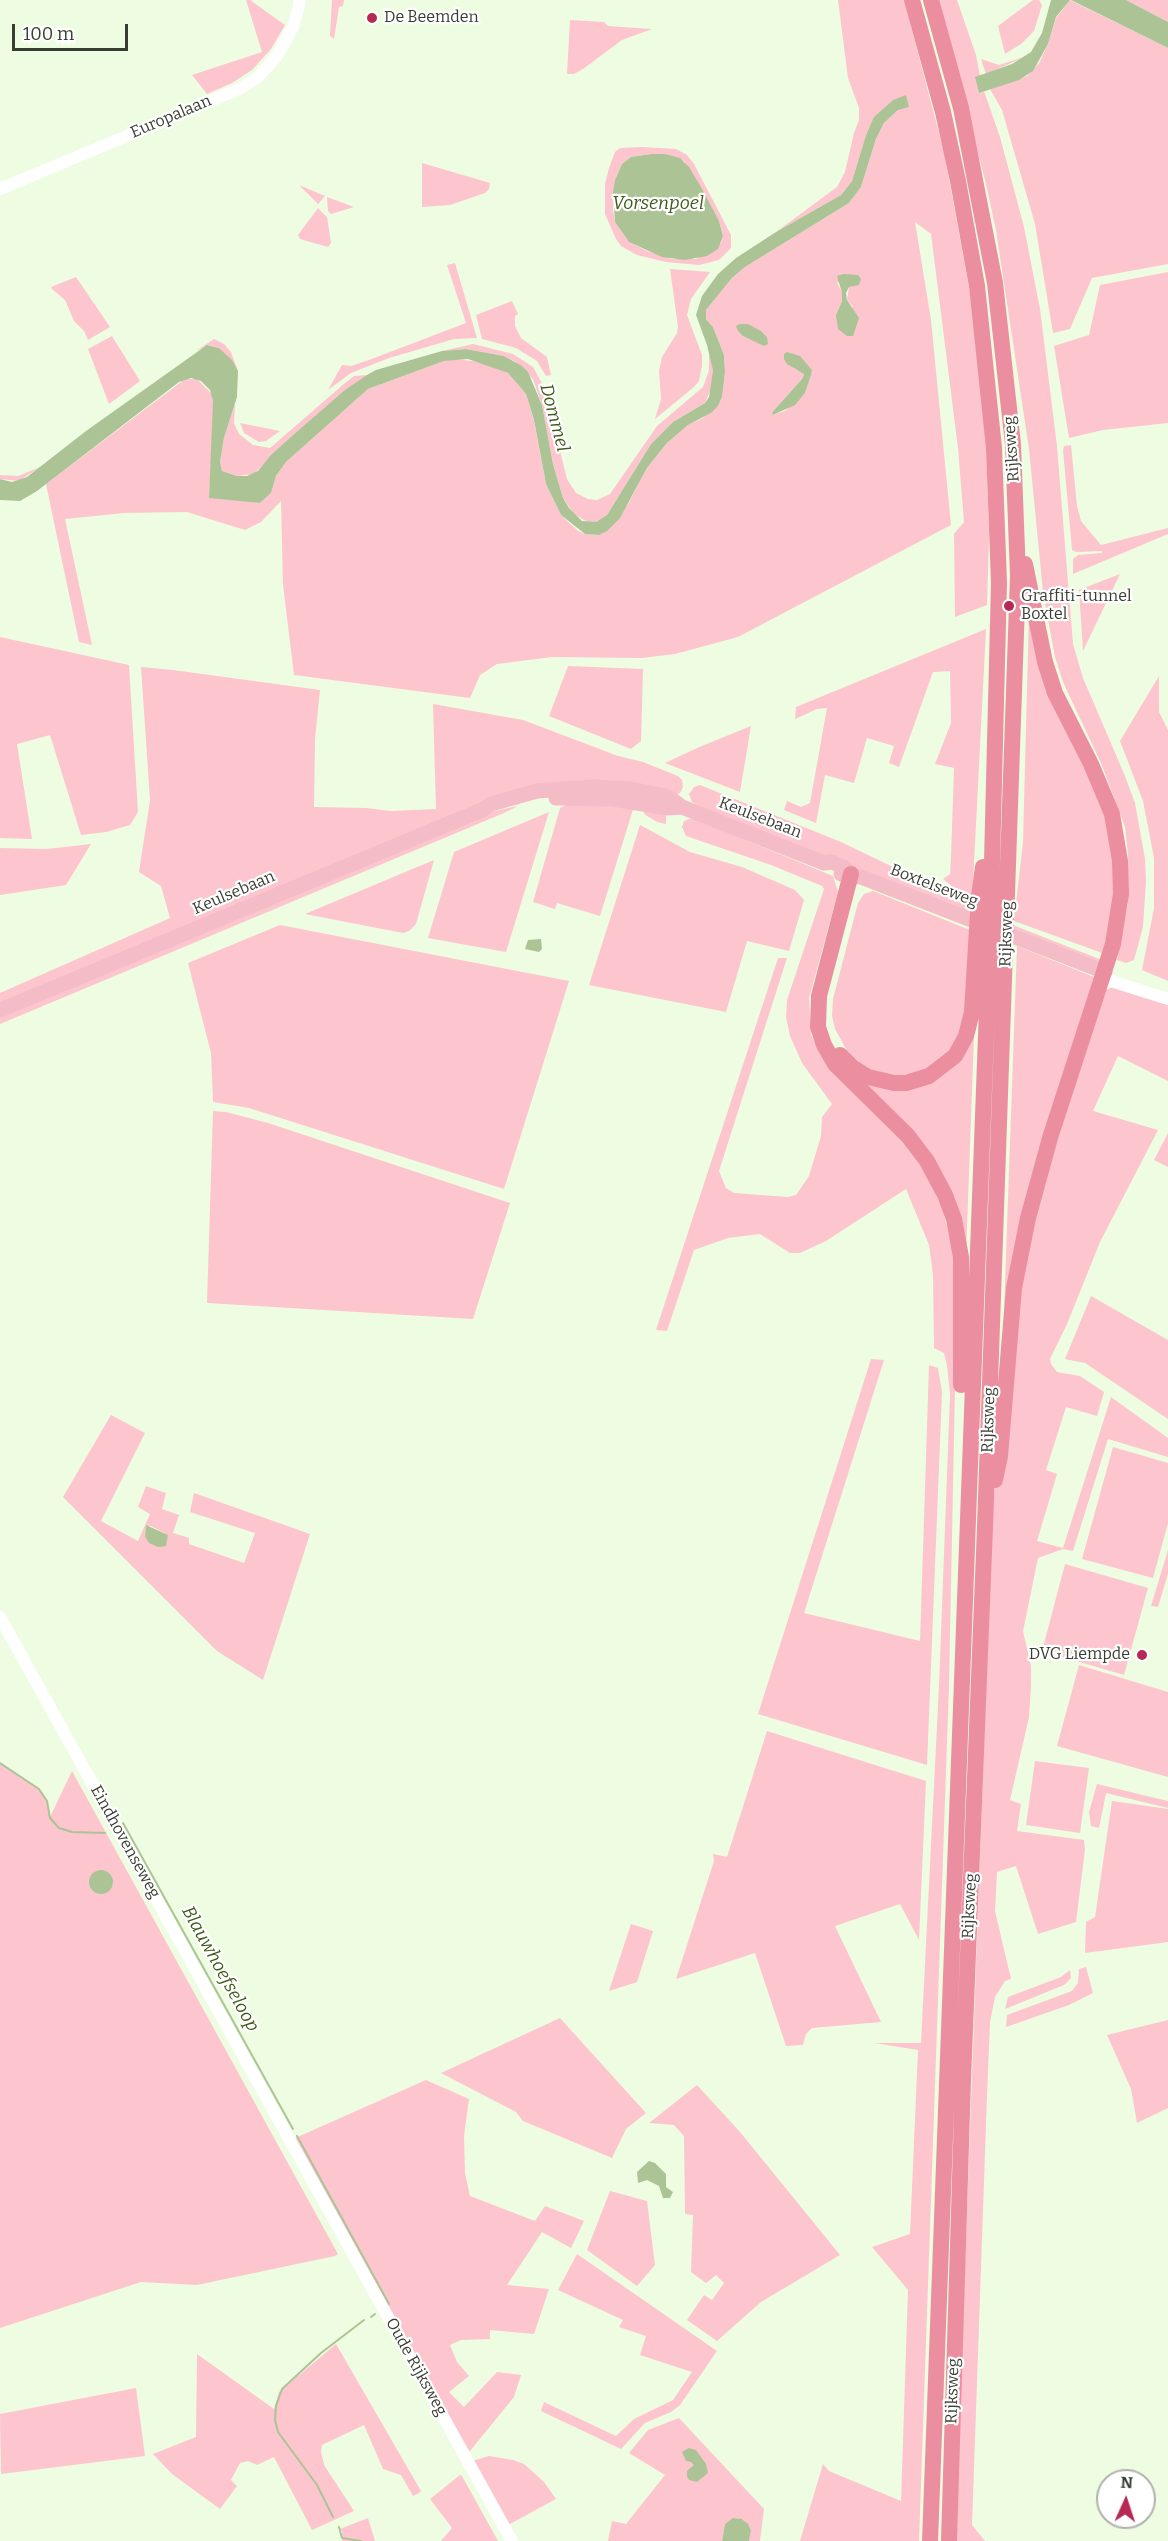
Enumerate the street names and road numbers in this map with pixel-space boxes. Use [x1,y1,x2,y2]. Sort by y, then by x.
street label: Europalaan [128,91,214,143]
street label: Rijksweg [1000,416,1024,482]
street label: Keulsebaan [716,793,804,843]
street label: Boxtelseweg [887,860,981,912]
street label: Keulsebaan [190,867,278,919]
street label: Rijksweg [996,901,1018,967]
street label: Rijksweg [978,1387,1000,1453]
street label: Eindhovenseweg [86,1782,164,1902]
street label: Rijksweg [959,1873,981,1939]
street label: Oude Rijksweg [381,2315,451,2419]
street label: Rijksweg [942,2358,964,2424]

